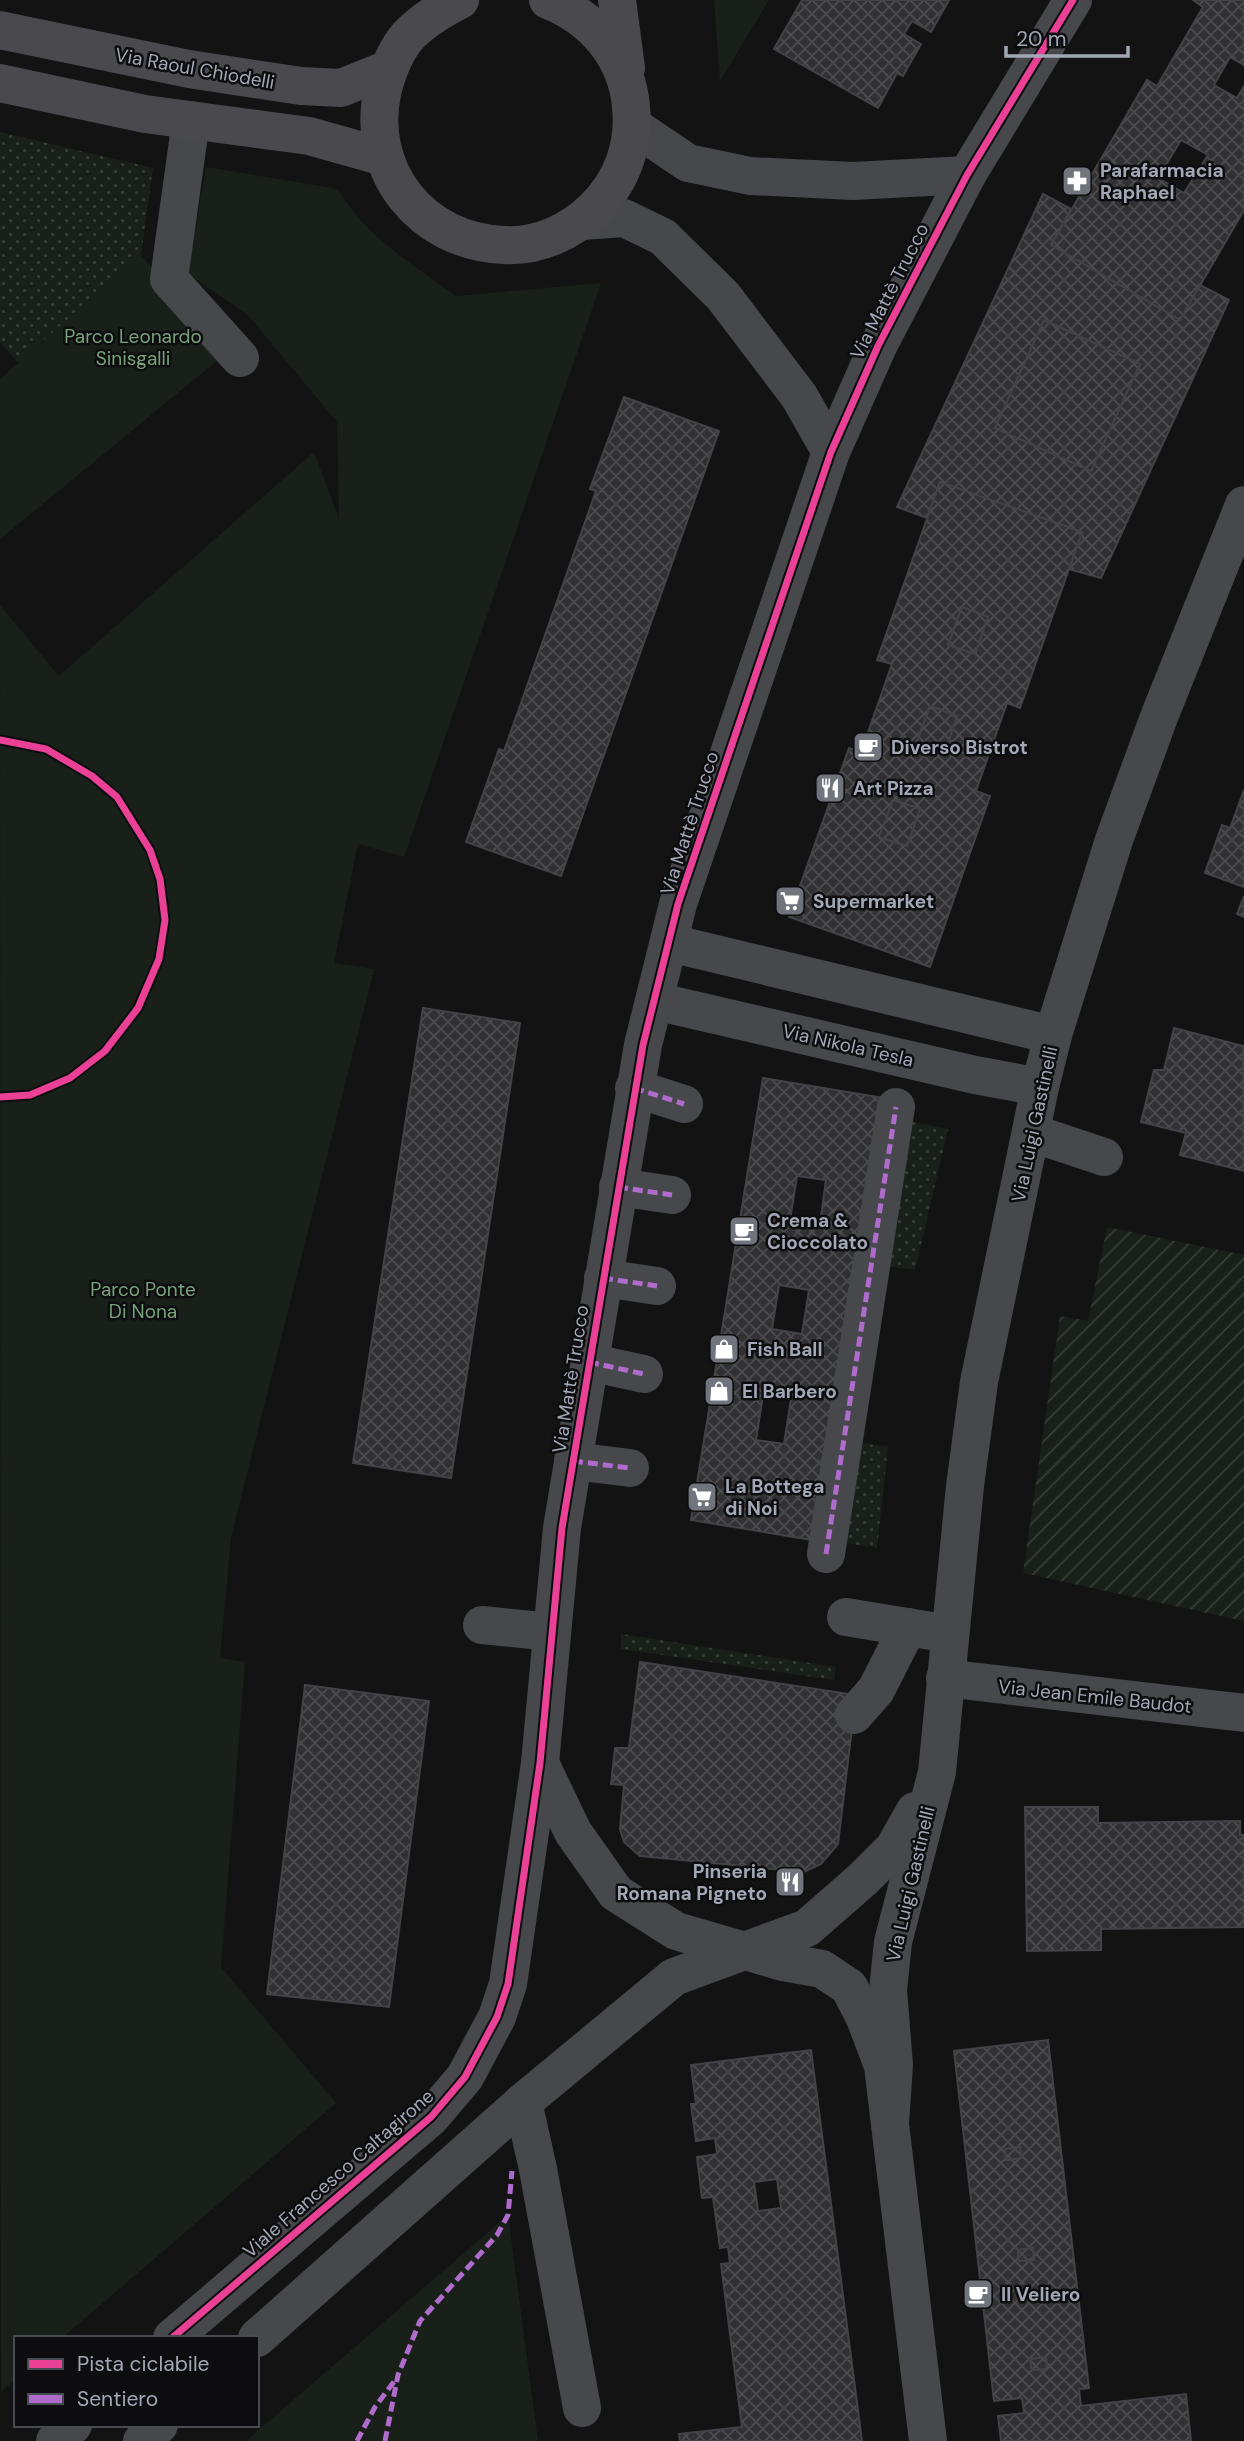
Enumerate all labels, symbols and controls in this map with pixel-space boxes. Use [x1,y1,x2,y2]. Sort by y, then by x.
scale bar [1006,14,1128,58]
text: 20 m [1016,25,1067,53]
street label: Via Raoul Chiodelli [113,42,277,95]
place label: Parafarmacia Raphael [1100,158,1224,205]
pharmacy icon: Parafarmacia Raphael [1060,164,1094,198]
street label: Via Mattè Trucco [844,219,935,364]
park label: Parco Leonardo Sinisgalli [64,324,202,371]
cafe icon: Diverso Bistrot [851,730,885,764]
place label: Diverso Bistrot [891,735,1028,760]
street label: Via Mattè Trucco [654,748,724,898]
restaurant icon: Art Pizza [813,771,847,805]
place label: Art Pizza [853,776,934,801]
supermarket icon: Supermarket [773,884,807,918]
place label: Supermarket [813,889,934,914]
street label: Via Nikola Tesla [780,1018,916,1073]
street label: Via Luigi Gastinelli [1006,1044,1063,1204]
place label: Crema & Cioccolato [767,1208,868,1255]
cafe icon: Crema & Cioccolato [727,1214,761,1248]
park label: Parco Ponte Di Nona [90,1277,196,1324]
street label: Via Mattè Trucco [546,1303,595,1455]
shop icon: Fish Ball [707,1332,741,1366]
place label: Fish Ball [747,1337,823,1362]
shop icon: El Barbero [702,1374,736,1408]
place label: El Barbero [742,1379,837,1404]
place label: La Bottega di Noi [725,1474,824,1521]
supermarket icon: La Bottega di Noi [685,1480,719,1514]
street label: Via Jean Emile Baudot [997,1674,1193,1719]
street label: Via Luigi Gastinelli [880,1804,941,1964]
place label: Pinseria Romana Pigneto [617,1859,767,1906]
restaurant icon: Pinseria Romana Pigneto [773,1865,807,1899]
street label: Viale Francesco Caltagirone [238,2083,439,2263]
cafe icon: Il Veliero [961,2277,995,2311]
place label: Il Veliero [1001,2282,1080,2307]
legend [14,2336,259,2427]
text: Pista ciclabile [77,2350,210,2378]
text: Sentiero [77,2385,158,2413]

